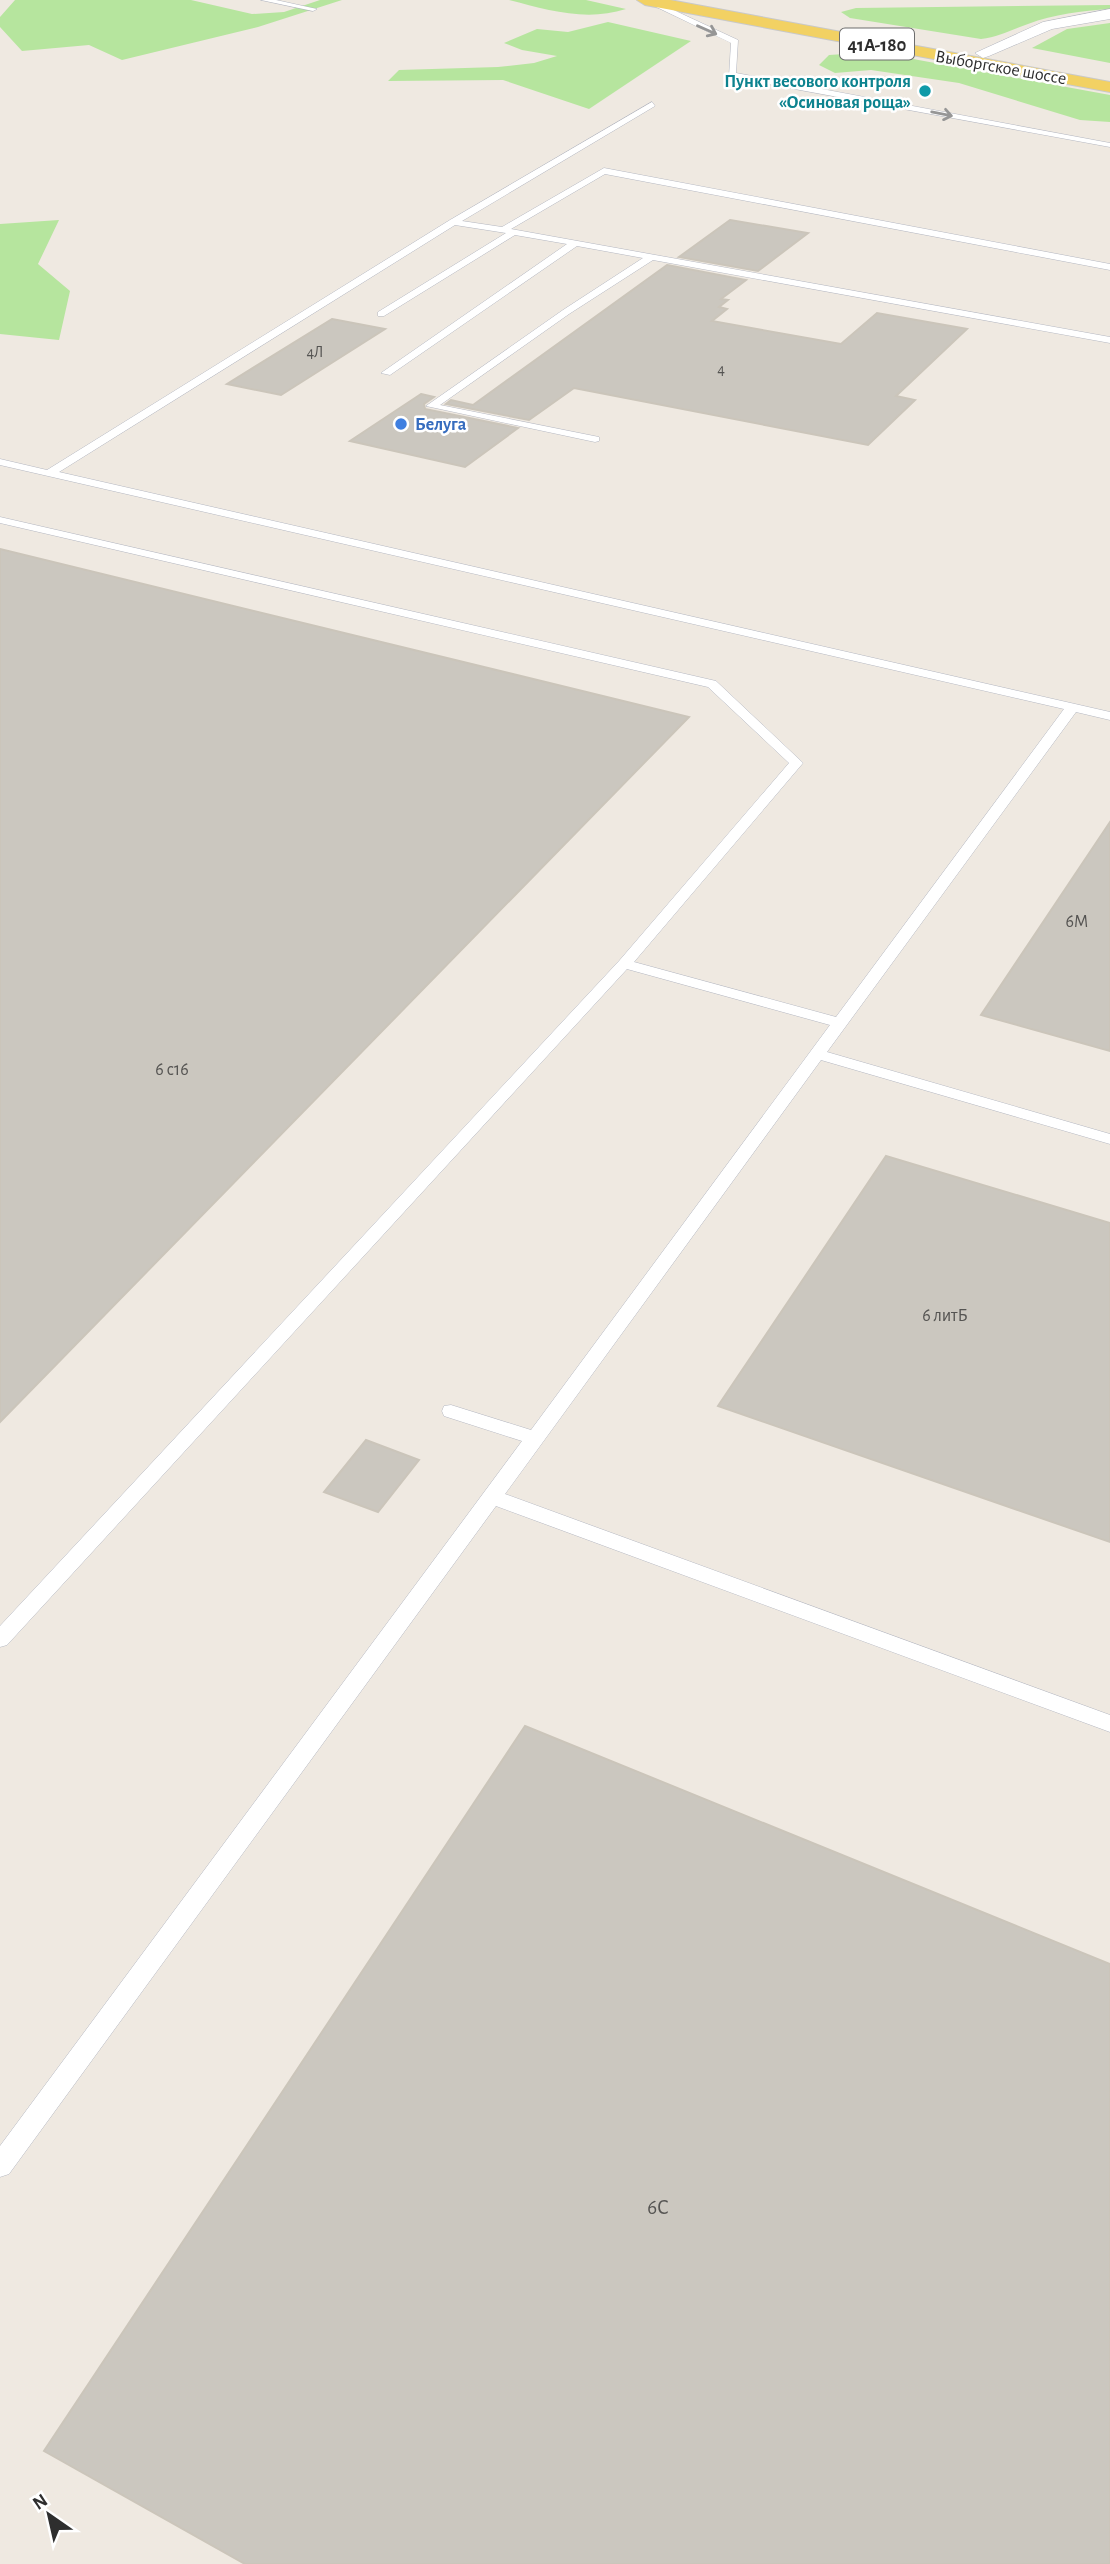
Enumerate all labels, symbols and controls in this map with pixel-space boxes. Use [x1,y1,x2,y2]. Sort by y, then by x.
one-way arrow [696,24,718,37]
road number: 41А-180 [840,28,914,60]
street label: Выборгское шоссе [934,47,1068,88]
place label: Пункт весового контроля «Осиновая роща» [724,73,911,112]
marker: Пункт весового контроля «Осиновая роща» [917,83,933,99]
one-way arrow [930,107,953,121]
house number: 4Л [306,344,324,360]
house number: 4 [717,361,725,377]
marker: Белуга [393,416,409,432]
place label: Белуга [415,416,467,434]
house number: 6М [1065,913,1089,931]
house number: 6 с16 [155,1061,189,1079]
house number: 6 литБ [922,1307,968,1325]
house number: 6С [647,2197,669,2218]
north arrow [14,2480,84,2550]
text: N [30,2491,51,2514]

